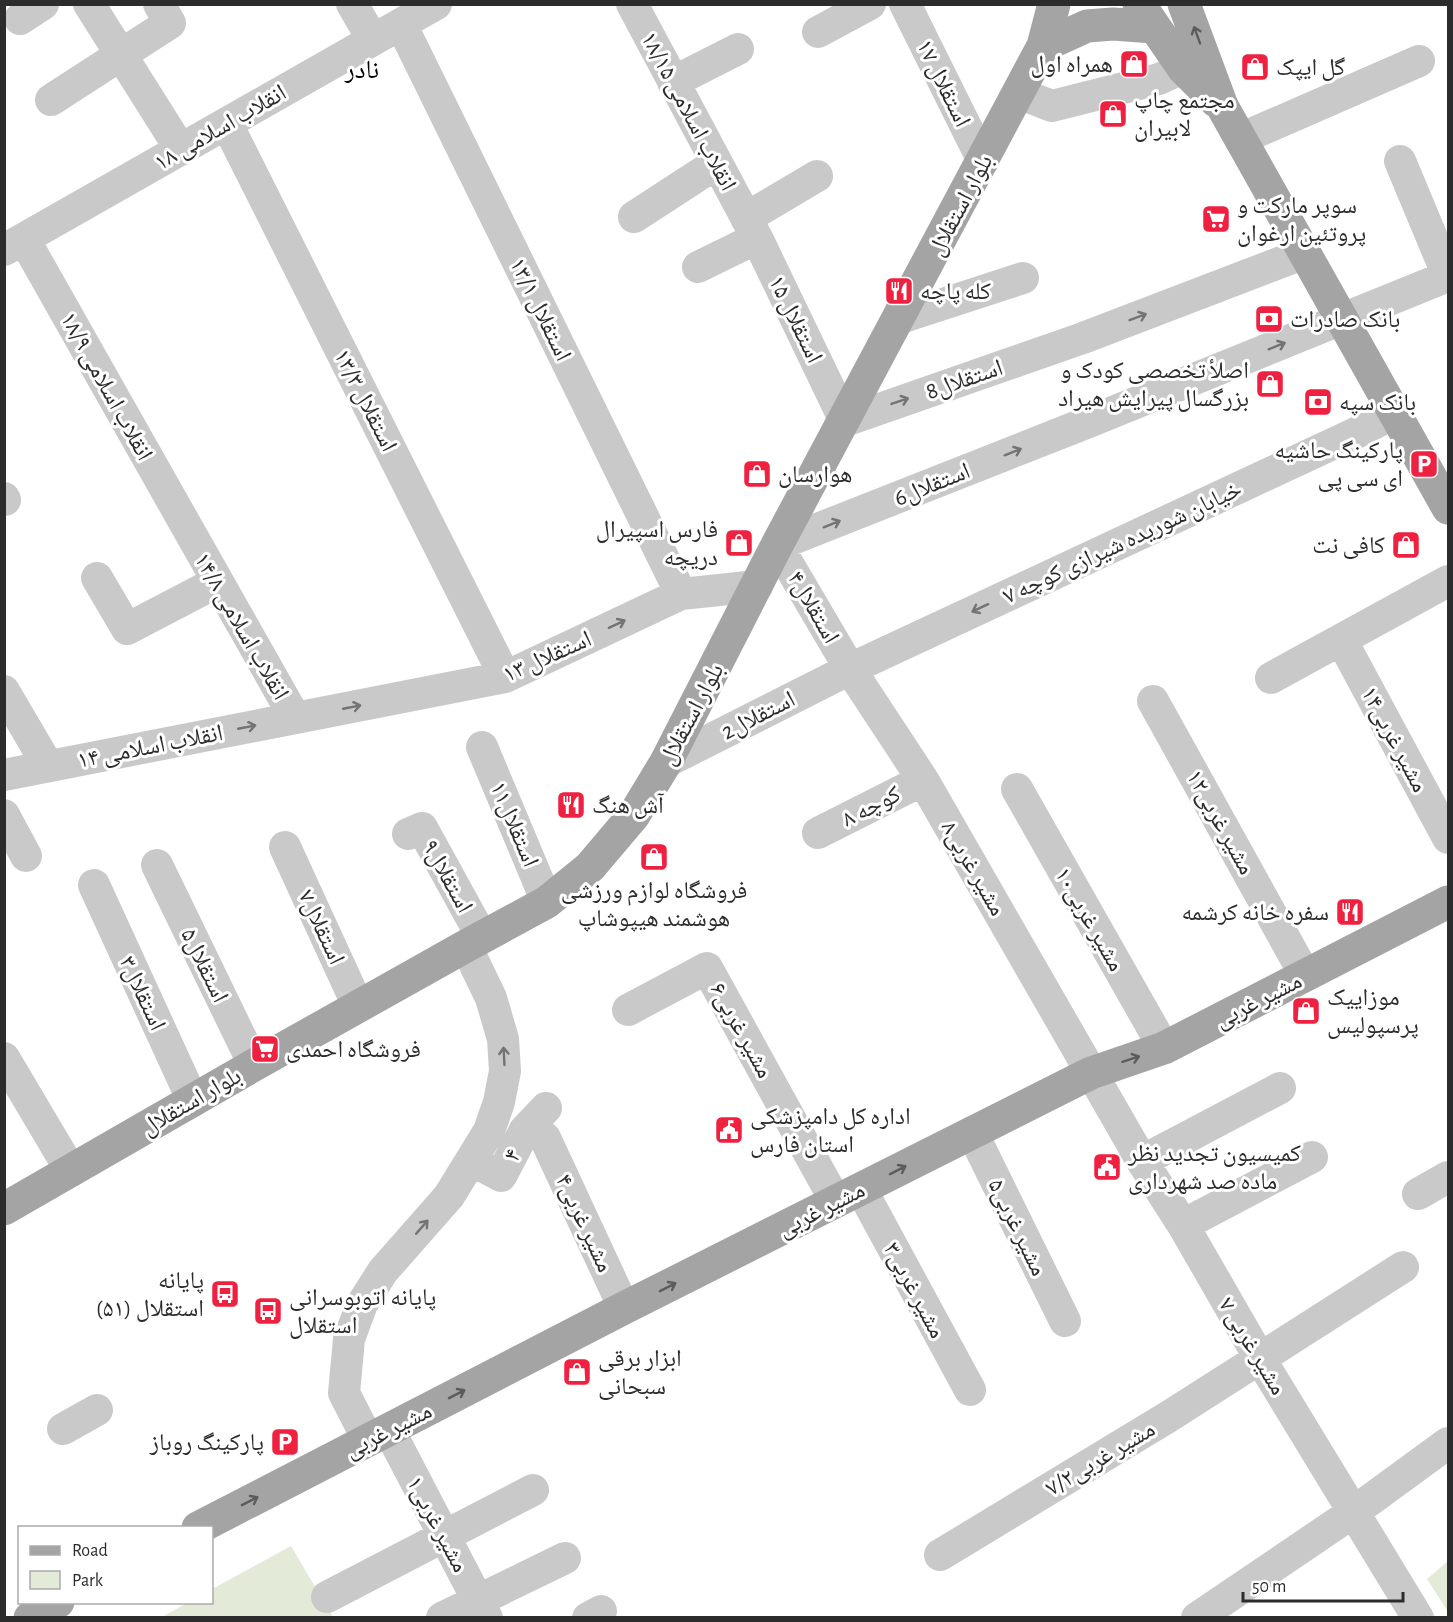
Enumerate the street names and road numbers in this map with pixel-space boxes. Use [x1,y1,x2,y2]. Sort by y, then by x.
street label: ۱۸/۱۵ انقلاب اسلامی [635,28,740,195]
street label: ۱۷ استقلال [911,36,974,131]
street label: ۱۸ انقلاب اسلامی [150,81,291,176]
street label: بلوار استقلال [924,151,998,261]
street label: ۱۳/۱ استقلال [504,254,575,365]
street label: ۱۵ استقلال [763,272,826,367]
street label: ۱۸/۹ انقلاب اسلامی [55,308,157,465]
street label: ۱۳/۳ استقلال [328,345,401,456]
street label: استقلال8 [923,356,1006,405]
street label: استقلال6 [891,459,974,512]
street label: خیابان شوریده شیرازی کوچه ۷ [999,477,1246,610]
street label: ۱۴/۸ انقلاب اسلامی [189,549,293,705]
street label: استقلال۴ [782,567,843,648]
street label: ۱۳ استقلال [500,627,596,688]
street label: بلوار استقلال [655,660,729,770]
street label: مشیر غربی۱۴ [1355,683,1432,797]
street label: 2استقلال [718,687,800,745]
street label: ۱۴ انقلاب اسلامی [75,721,225,774]
street label: مشیر غربی۱۲ [1181,766,1259,879]
street label: استقلال۱۱ [485,778,543,871]
street label: کوچه ۸ [838,782,905,832]
street label: مشیر غربی۸ [936,817,1010,920]
street label: استقلال۹ [417,836,477,917]
street label: ۱۰مشیر غربی [1049,863,1128,976]
street label: استقلال۷ [293,886,349,969]
street label: استقلال۵ [175,925,232,1007]
street label: استقلال۳ [114,952,170,1035]
street label: مشیر غربی [1211,969,1306,1034]
street label: مشیر غربی۶ [704,979,777,1083]
street label: بلوار استقلال [137,1064,246,1141]
street label: ۴ [500,1145,526,1166]
street label: مشیر غربی۴ [550,1171,617,1276]
street label: مشیر غربی۵ [982,1175,1051,1280]
street label: مشیر غربی [774,1178,869,1243]
street label: مشیر غربی۳ [878,1239,949,1343]
street label: مشیر غربی ۷ [1213,1294,1290,1400]
street label: مشیر غربی [341,1399,436,1464]
street label: ۷/۲مشیر غربی [1042,1417,1160,1502]
street label: مشیر غربی۱ [401,1473,472,1577]

